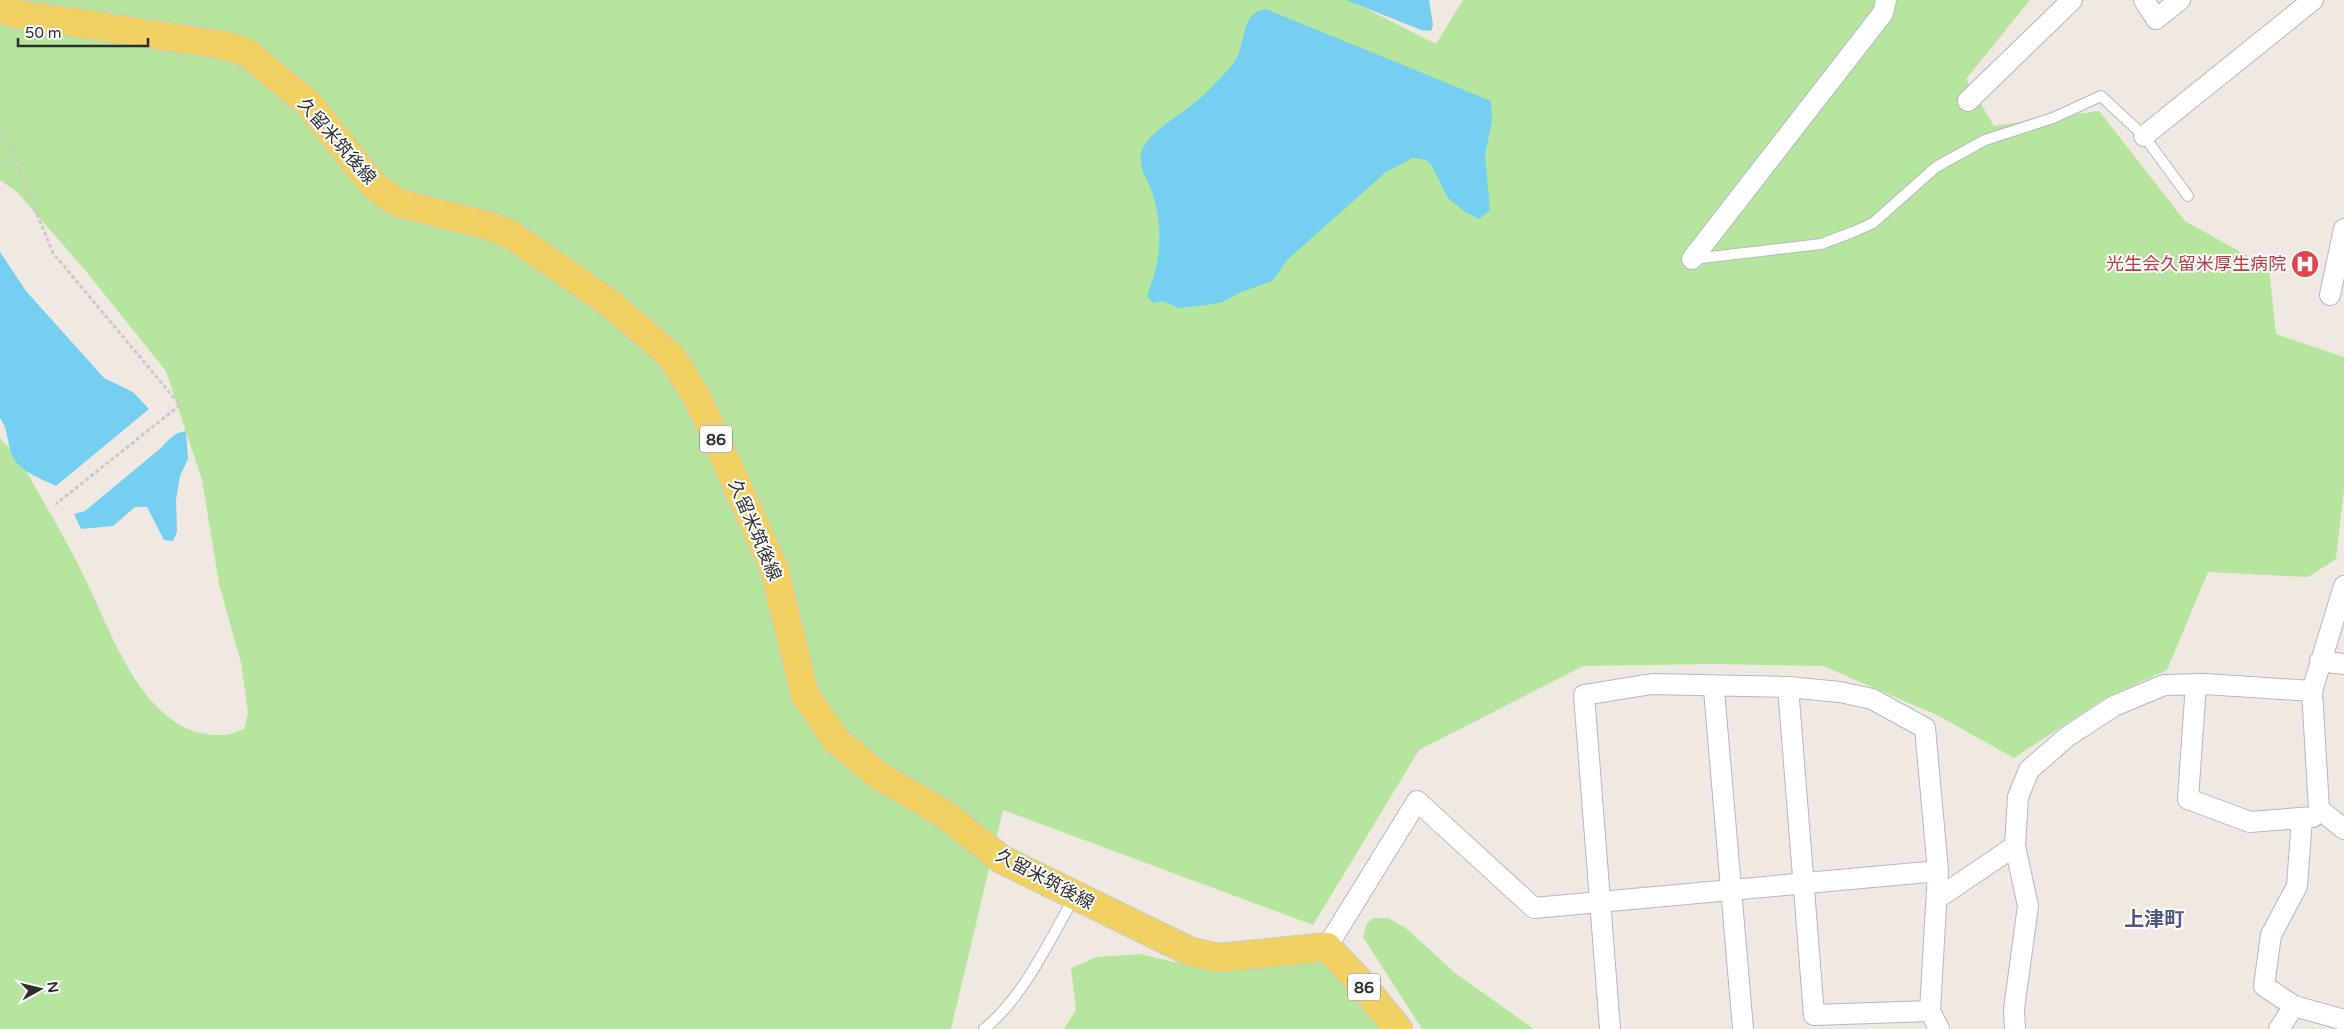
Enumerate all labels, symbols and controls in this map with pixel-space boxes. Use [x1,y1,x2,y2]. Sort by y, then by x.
scale bar [18,15,148,47]
text: 50 m [25,24,62,42]
street label: 久留米筑後線 [293,93,381,189]
hospital icon: 光生会久留米厚生病院 [2290,249,2320,279]
place label: 光生会久留米厚生病院 [2106,253,2286,275]
road number: 86 [700,426,732,452]
street label: 久留米筑後線 [724,476,786,584]
street label: 久留米筑後線 [992,844,1098,914]
district label: 上津町 [2124,908,2184,932]
north arrow [15,964,65,1014]
road number: 86 [1348,974,1380,1000]
text: N [43,981,62,994]

